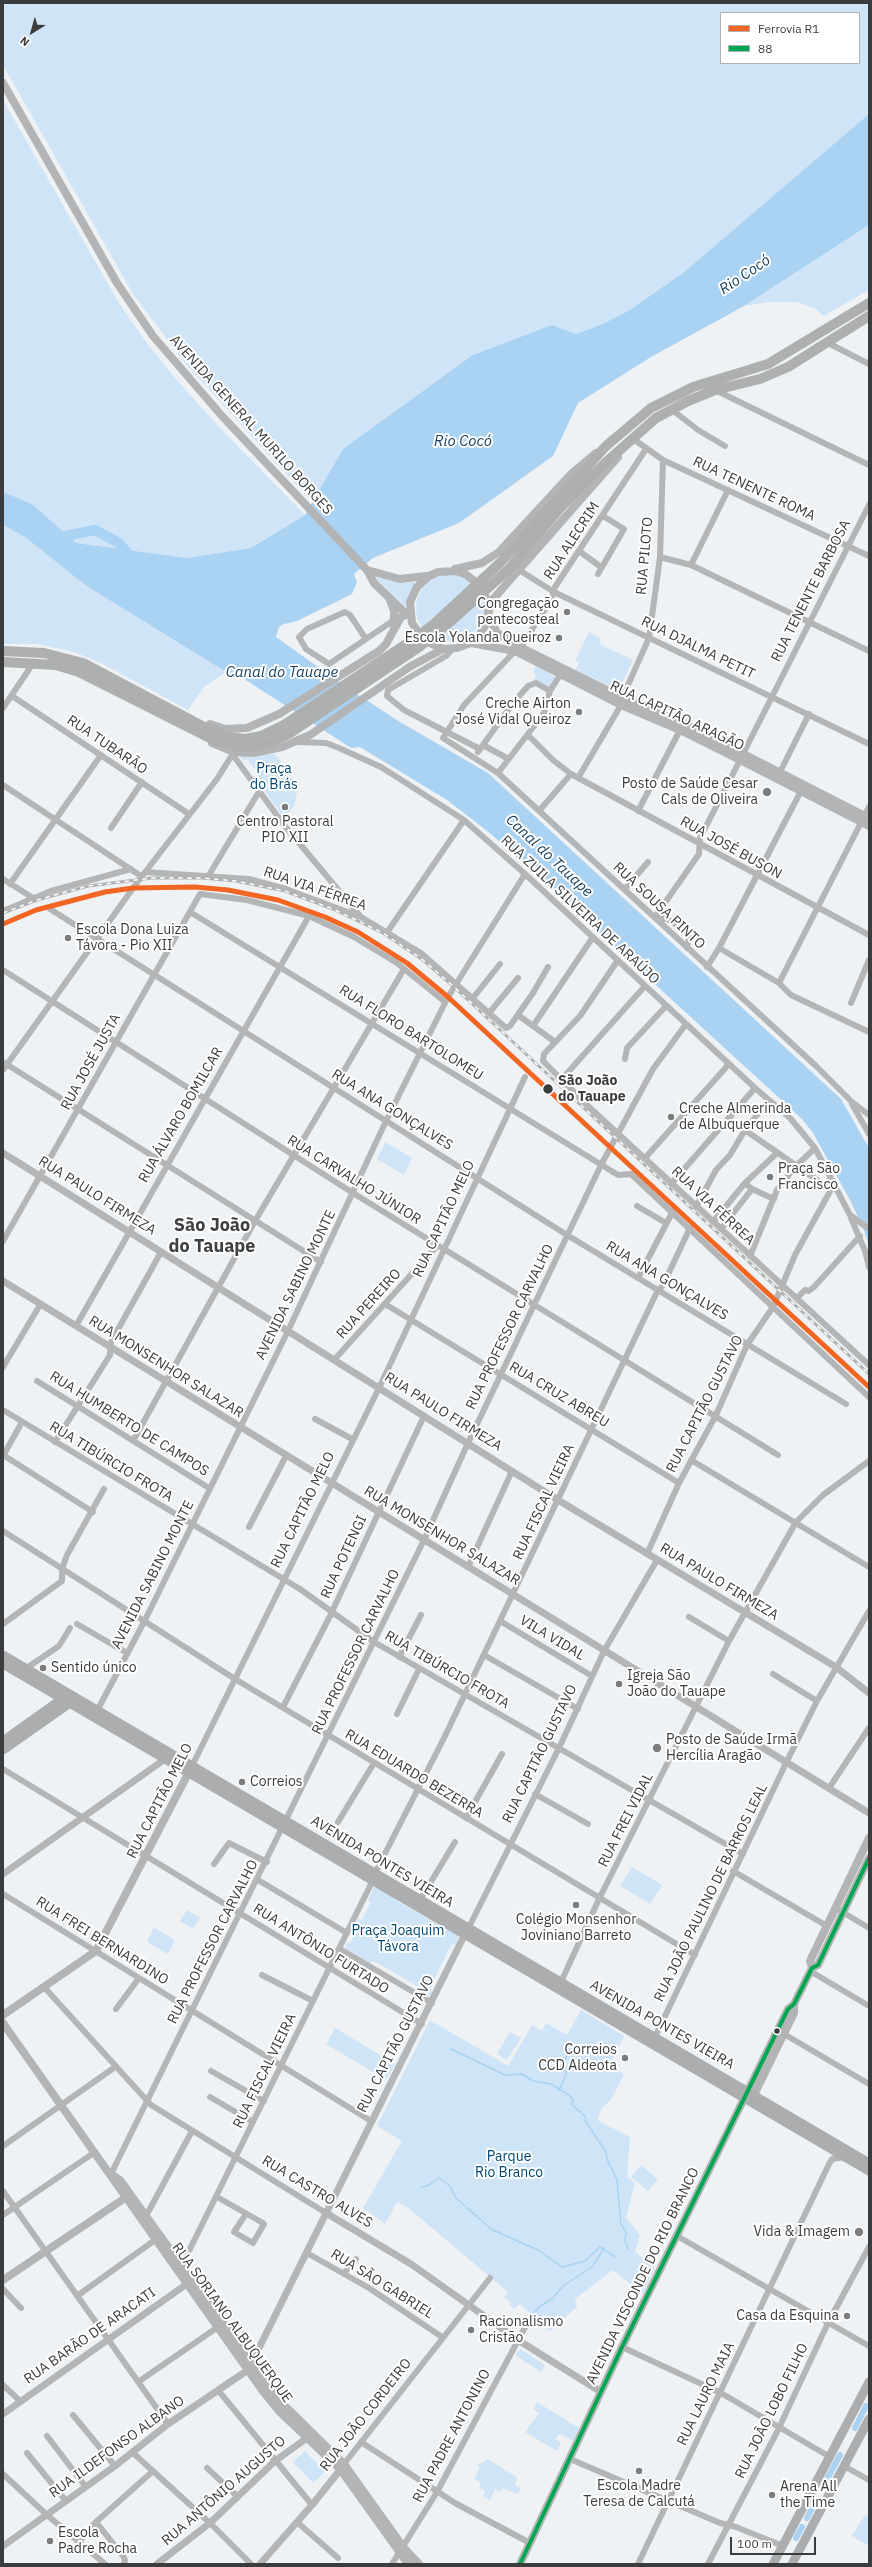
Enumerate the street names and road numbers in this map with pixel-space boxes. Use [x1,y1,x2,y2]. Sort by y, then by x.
street label: AVENIDA GENERAL MURILO BORGES [166,332,336,518]
street label: RUA TENENTE ROMA [690,453,818,525]
street label: RUA ALECRIM [541,499,603,583]
street label: RUA PILOTO [633,516,657,596]
street label: RUA TENENTE BARBOSA [768,517,854,665]
street label: RUA DJALMA PETIT [638,613,758,683]
street label: RUA CAPITÃO ARAGÃO [607,677,747,755]
street label: RUA TUBARÃO [64,712,150,778]
street label: RUA JOSÉ BUSON [677,813,785,883]
street label: RUA ZUILA SILVEIRA DE ARAÚJO [497,832,663,988]
street label: RUA SOUSA PINTO [609,859,709,953]
street label: RUA VIA FÉRREA [261,864,369,914]
street label: RUA FLORO BARTOLOMEU [336,982,486,1084]
street label: RUA JOSÉ JUSTA [58,1011,124,1113]
street label: RUA ÁLVARO BOMILCAR [135,1044,227,1186]
street label: RUA ANA GONÇALVES [328,1066,456,1154]
street label: RUA CARVALHO JÚNIOR [284,1132,424,1228]
street label: RUA PAULO FIRMEZA [35,1153,159,1239]
street label: RUA CAPITÃO MELO [410,1158,478,1280]
street label: RUA VIA FÉRREA [668,1163,758,1249]
street label: AVENIDA SABINO MONTE [252,1207,340,1363]
street label: RUA ANA GONÇALVES [603,1238,731,1324]
street label: RUA PROFESSOR CARVALHO [463,1242,557,1412]
street label: RUA PEREIRO [333,1266,405,1342]
street label: RUA MONSENHOR SALAZAR [86,1312,246,1422]
street label: RUA CAPITÃO GUSTAVO [663,1332,747,1476]
street label: RUA CRUZ ABREU [506,1359,612,1431]
street label: RUA HUMBERTO DE CAMPOS [46,1368,212,1480]
street label: RUA PAULO FIRMEZA [381,1369,505,1455]
street label: RUA TIBÚRCIO FROTA [46,1418,176,1506]
street label: RUA FISCAL VIEIRA [510,1441,578,1563]
street label: RUA CAPITÃO MELO [268,1449,338,1571]
street label: RUA MONSENHOR SALAZAR [361,1483,523,1589]
street label: AVENIDA SABINO MONTE [108,1498,198,1652]
street label: RUA POTENGI [317,1513,371,1601]
street label: RUA PAULO FIRMEZA [657,1540,781,1624]
street label: RUA PROFESSOR CARVALHO [309,1567,403,1737]
street label: VILA VIDAL [516,1612,588,1664]
street label: RUA TIBÚRCIO FROTA [382,1627,512,1713]
street label: RUA CAPITÃO GUSTAVO [499,1682,581,1826]
street label: RUA EDUARDO BEZERRA [342,1726,486,1822]
street label: RUA CAPITÃO MELO [124,1741,196,1861]
street label: RUA FREI VIDAL [595,1770,657,1870]
street label: RUA JOÃO PAULINO DE BARROS LEAL [651,1781,771,2005]
street label: AVENIDA PONTES VIEIRA [307,1813,457,1911]
street label: RUA PROFESSOR CARVALHO [164,1857,262,2027]
street label: RUA FREI BERNARDINO [33,1893,171,1989]
street label: RUA ANTÔNIO FURTADO [250,1900,392,1998]
street label: RUA CAPITÃO GUSTAVO [354,1972,438,2116]
street label: AVENIDA PONTES VIEIRA [587,1977,737,2073]
street label: RUA FISCAL VIEIRA [230,2011,300,2131]
street label: RUA CASTRO ALVES [259,2152,375,2232]
street label: AVENIDA VISCONDE DO RIO BRANCO [583,2165,703,2387]
street label: RUA SORIANO ALBUQUERQUE [168,2240,296,2406]
street label: RUA SÃO GABRIEL [327,2246,437,2322]
street label: RUA BARÃO DE ARACATI [21,2284,159,2388]
street label: RUA LAURO MAIA [674,2340,738,2448]
street label: RUA JOÃO LOBO FILHO [732,2341,812,2481]
street label: RUA JOÃO CORDEIRO [317,2355,415,2475]
street label: RUA PADRE ANTONINO [410,2366,494,2506]
street label: RUA ILDEFONSO ALBANO [46,2392,188,2502]
street label: RUA ANTÔNIO AUGUSTO [159,2433,289,2549]

